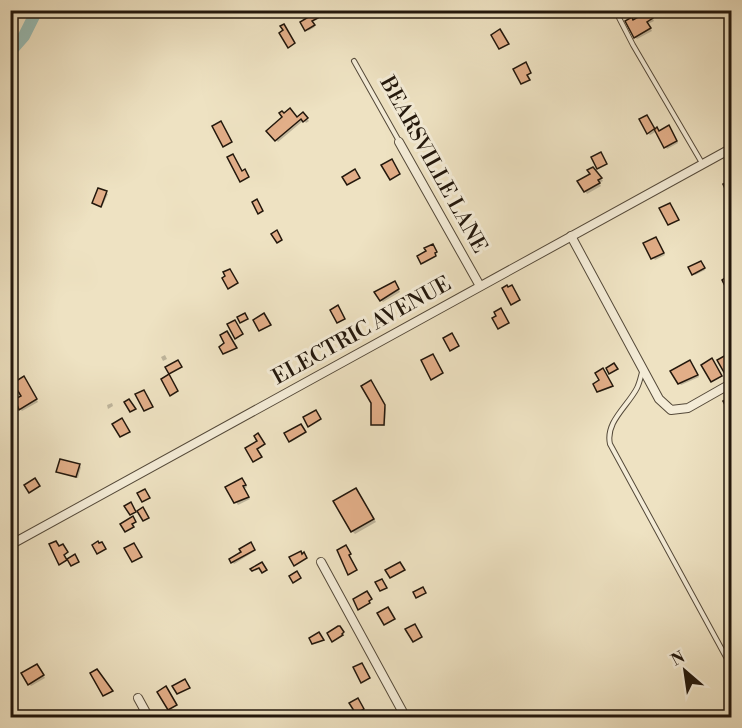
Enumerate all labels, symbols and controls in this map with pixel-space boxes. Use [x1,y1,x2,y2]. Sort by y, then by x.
street label: BEARSVILLE LANE [373,71,492,258]
street label: ELECTRIC AVENUE [268,271,456,391]
north arrow [655,641,715,701]
text: N [668,647,689,671]

